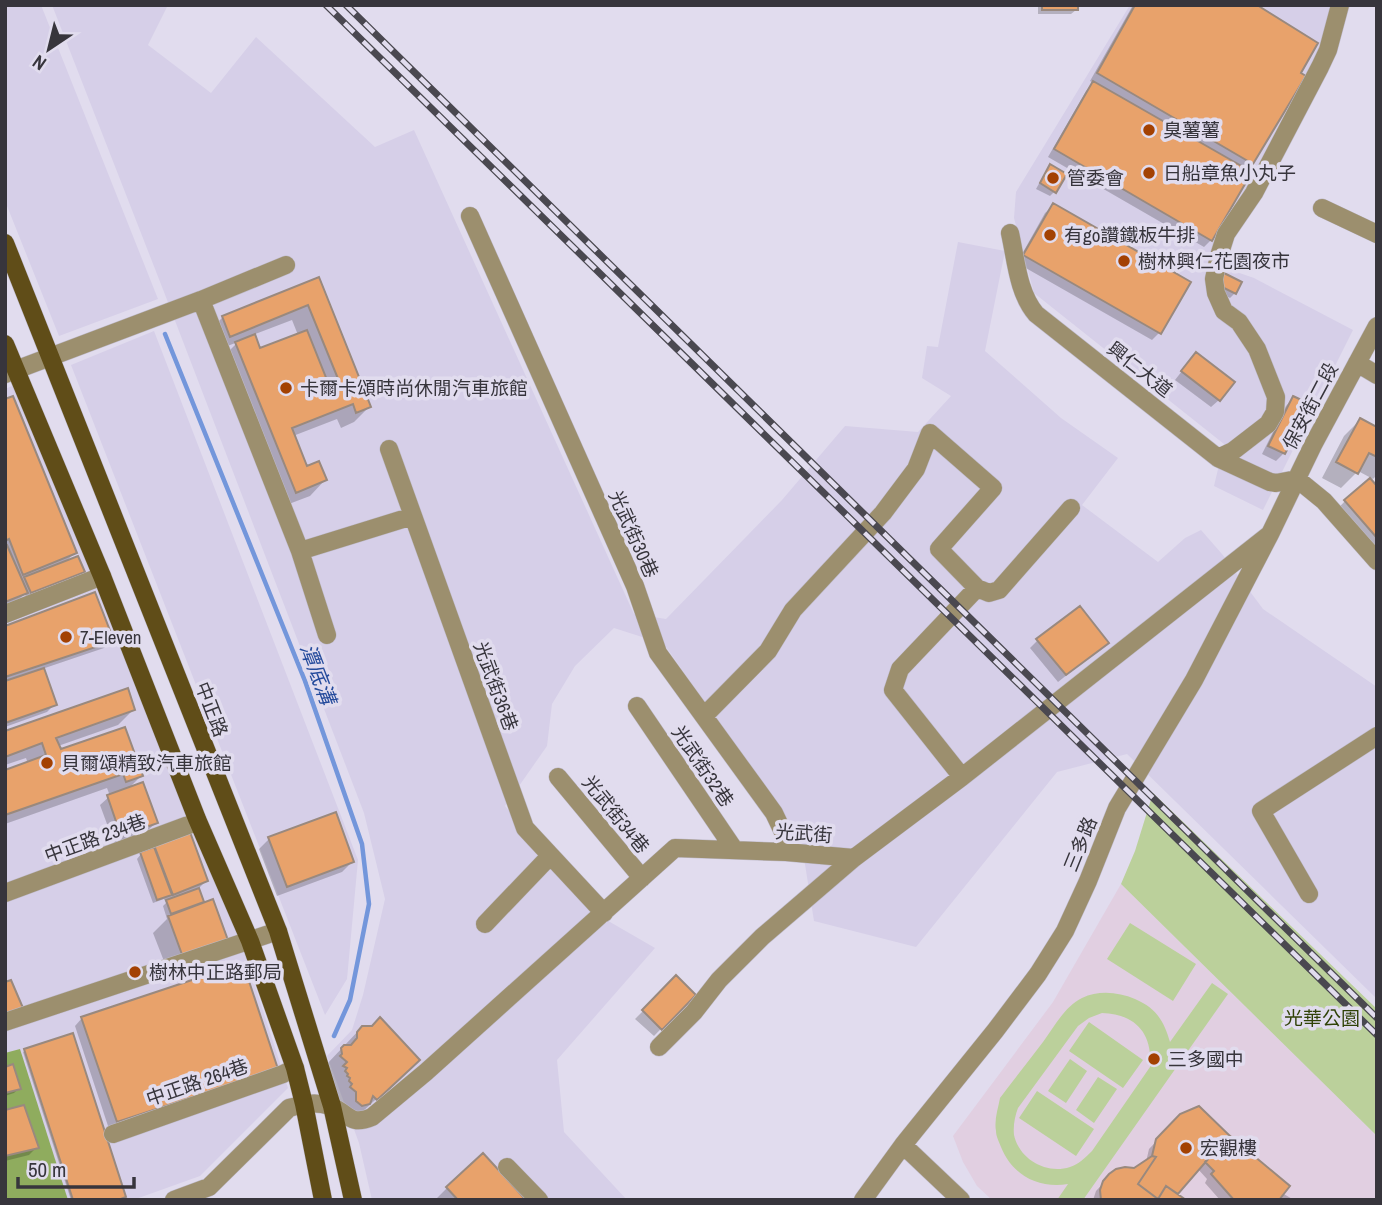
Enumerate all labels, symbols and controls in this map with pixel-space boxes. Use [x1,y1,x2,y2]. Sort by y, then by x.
north arrow [14,14,84,84]
text: N [27,49,51,77]
place label: 臭薯薯 [1163,117,1220,143]
marker: 臭薯薯 [1141,122,1157,138]
place label: 日船章魚小丸子 [1163,160,1296,186]
place label: 管委會 [1067,165,1124,191]
marker: 日船章魚小丸子 [1141,165,1157,181]
marker: 管委會 [1045,170,1061,186]
place label: 有go讚鐵板牛排 [1064,222,1195,248]
marker: 有go讚鐵板牛排 [1042,227,1058,243]
place label: 樹林興仁花園夜市 [1138,248,1290,274]
marker: 樹林興仁花園夜市 [1116,253,1132,269]
street label: 興仁大道 [1102,335,1178,403]
street label: 保安街二段 [1276,358,1344,454]
place label: 卡爾卡頌時尚休閒汽車旅館 [300,375,528,401]
marker: 卡爾卡頌時尚休閒汽車旅館 [278,380,294,396]
street label: 光武街30巷 [603,486,665,582]
place label: 7-Eleven [80,624,141,650]
marker: 7-Eleven [58,629,74,645]
street label: 光武街36巷 [468,638,524,734]
water label: 潭底溝 [293,639,344,711]
street label: 中正路 [190,678,234,740]
street label: 光武街32巷 [666,720,740,812]
place label: 貝爾頌精致汽車旅館 [61,750,232,776]
marker: 貝爾頌精致汽車旅館 [39,755,55,771]
street label: 光武街34巷 [577,770,655,858]
street label: 中正路 234巷 [41,808,149,868]
street label: 三多路 [1057,813,1103,875]
street label: 光武街 [775,818,833,848]
place label: 樹林中正路郵局 [149,959,282,985]
marker: 樹林中正路郵局 [127,964,143,980]
park label: 光華公園 [1284,1005,1360,1031]
place label: 三多國中 [1168,1046,1244,1072]
marker: 三多國中 [1146,1051,1162,1067]
street label: 中正路 264巷 [143,1052,251,1112]
place label: 宏觀樓 [1200,1135,1257,1161]
marker: 宏觀樓 [1178,1140,1194,1156]
scale bar [18,1146,133,1190]
text: 50 m [28,1155,66,1184]

